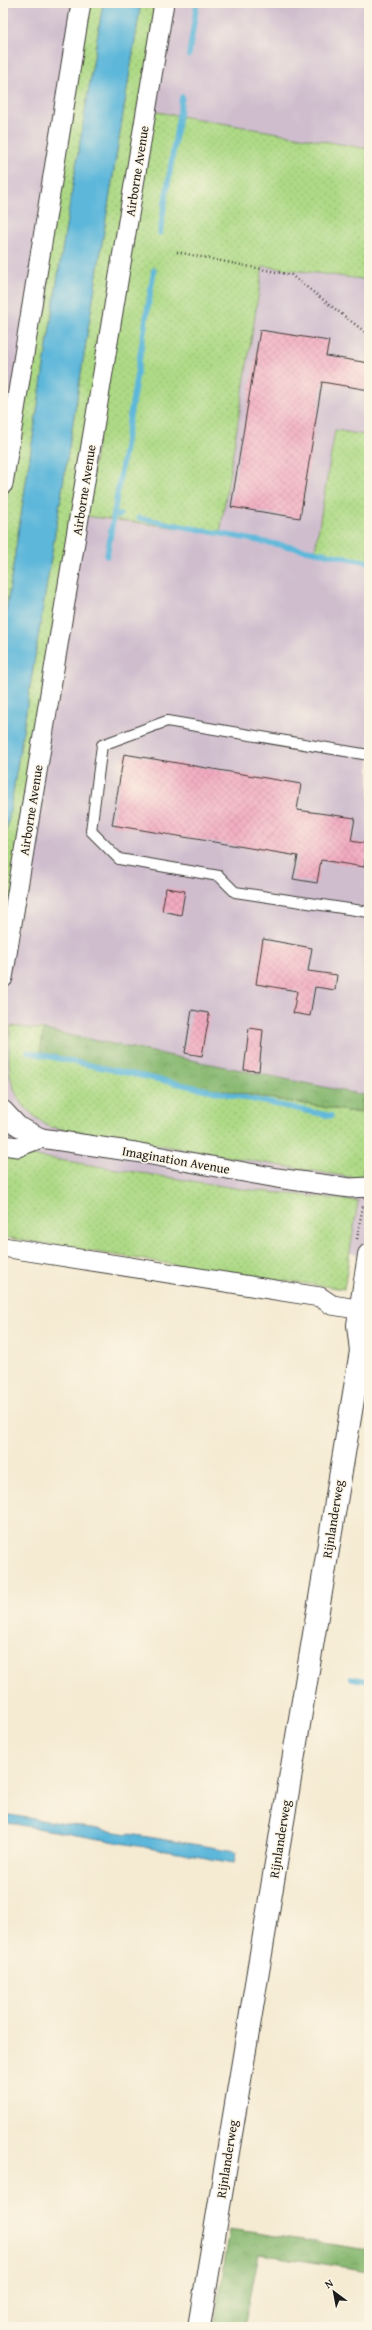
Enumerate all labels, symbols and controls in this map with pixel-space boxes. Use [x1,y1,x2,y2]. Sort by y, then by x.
street label: Airborne Avenue [120,124,154,218]
street label: Airborne Avenue [67,443,101,537]
street label: Airborne Avenue [14,763,48,857]
street label: Imagination Avenue [121,1141,231,1179]
street label: Rijnlanderweg [317,1478,349,1559]
street label: Rijnlanderweg [264,1798,296,1879]
street label: Rijnlanderweg [211,2118,243,2199]
north arrow [314,2272,354,2312]
text: N [321,2274,337,2292]

